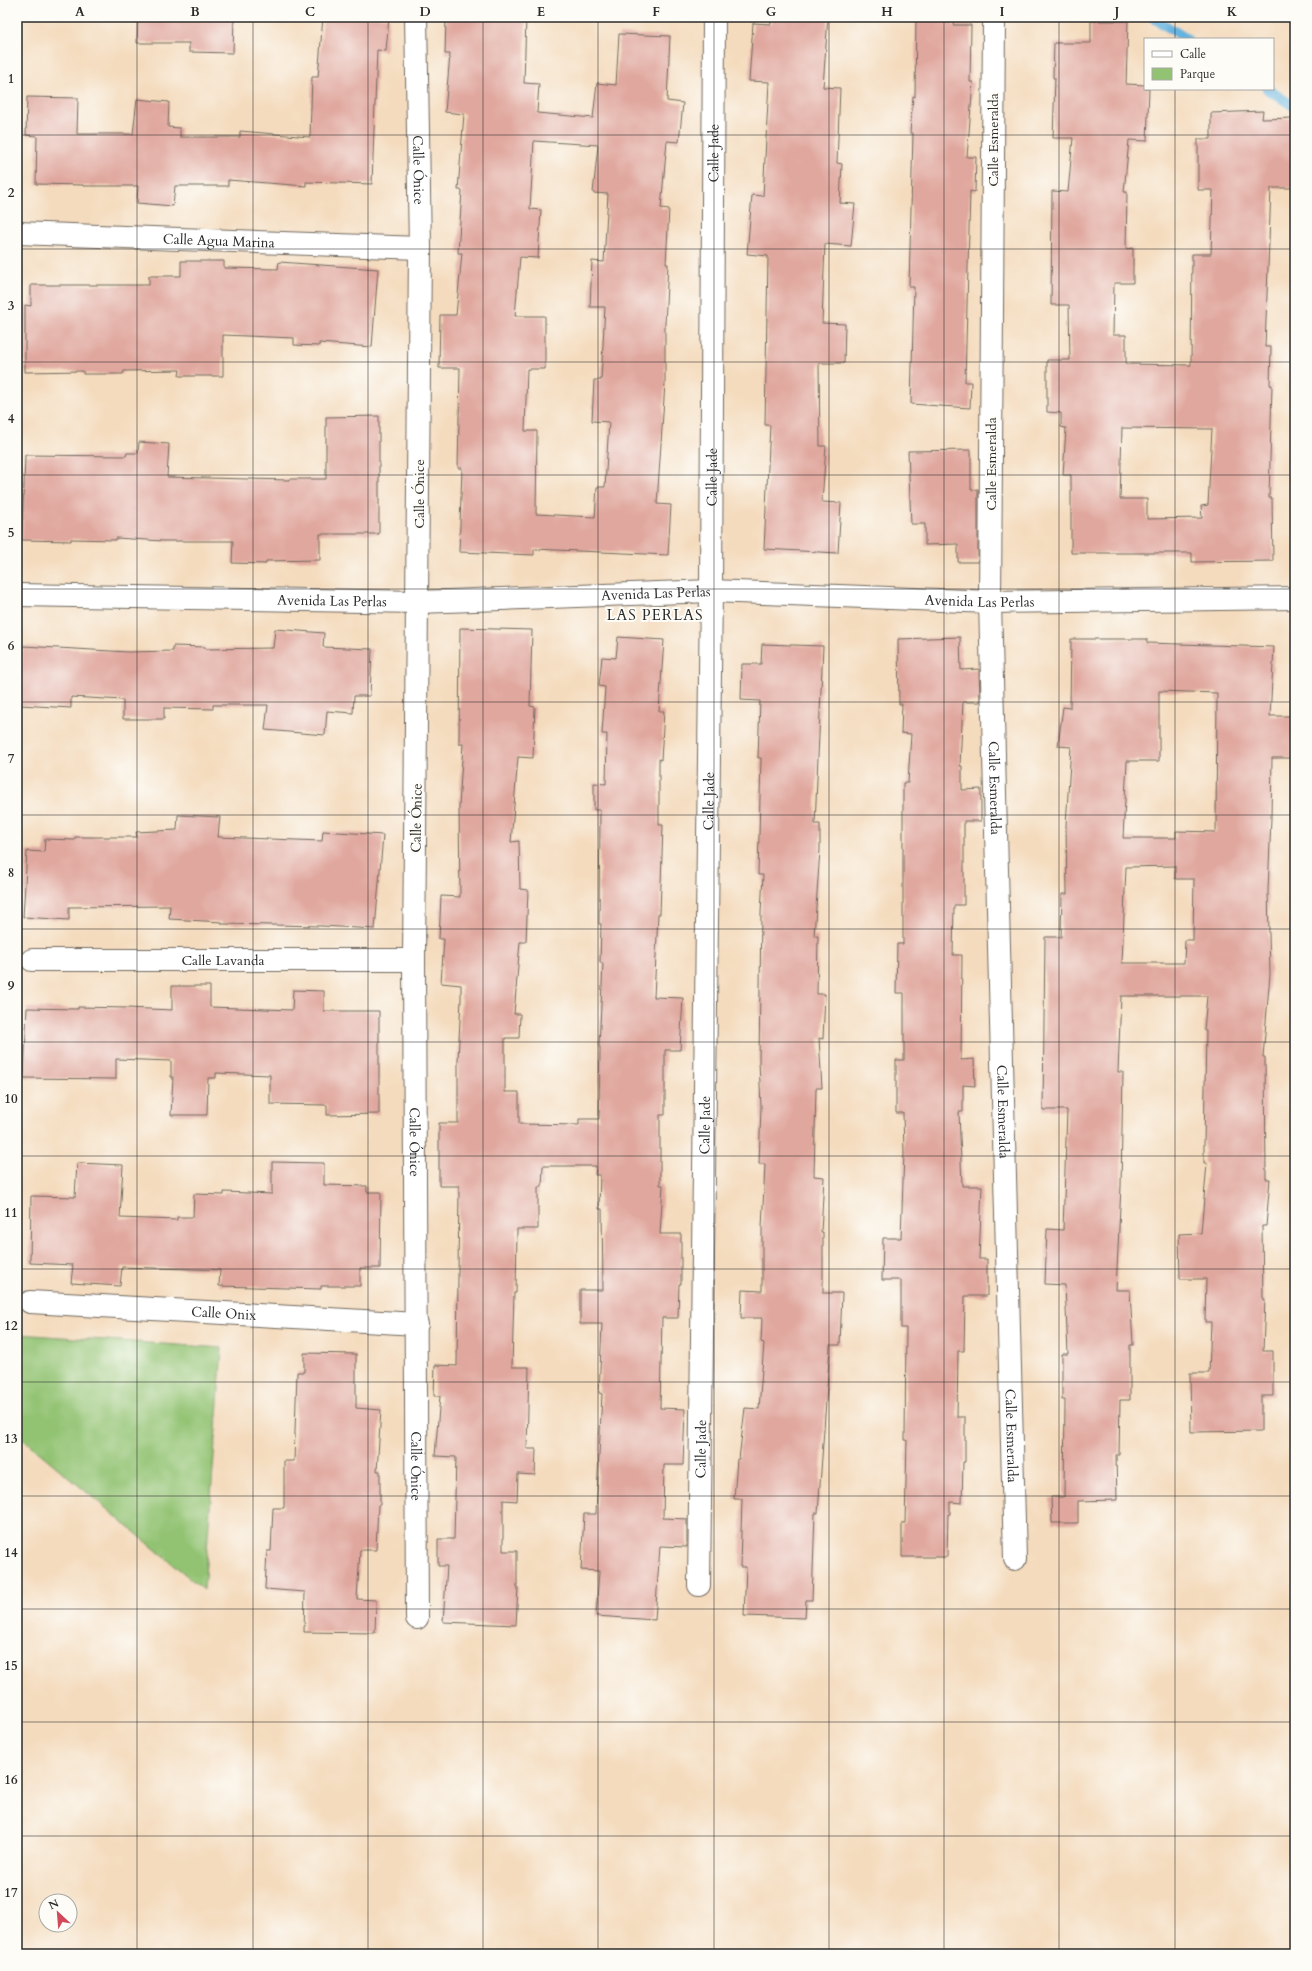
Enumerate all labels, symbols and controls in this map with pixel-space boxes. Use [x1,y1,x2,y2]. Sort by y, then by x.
text: A [75,3,85,21]
text: B [190,3,200,21]
text: C [305,3,315,21]
text: D [419,3,431,21]
text: E [537,3,545,21]
text: F [652,3,660,21]
text: G [766,3,777,21]
text: H [881,3,893,21]
text: I [999,3,1005,21]
text: J [1113,3,1120,21]
text: K [1227,3,1238,21]
legend [1144,38,1274,90]
text: Calle [1180,46,1206,62]
text: Parque [1180,66,1215,82]
text: 1 [8,70,14,88]
street label: Calle Esmeralda [984,93,1003,187]
street label: Calle Jade [704,124,723,182]
street label: Calle Ónice [408,135,428,205]
text: 2 [8,184,15,202]
street label: Calle Agua Marina [163,229,275,253]
text: 3 [8,297,15,315]
text: 4 [8,410,15,428]
street label: Calle Esmeralda [982,417,1001,511]
street label: Calle Jade [702,448,722,506]
street label: Calle Ónice [410,459,429,529]
text: 5 [8,524,14,542]
street label: Avenida Las Perlas [601,582,711,605]
street label: Avenida Las Perlas [924,590,1035,612]
street label: Avenida Las Perlas [277,591,387,611]
district label: LAS PERLAS [606,605,704,625]
text: 6 [8,637,15,655]
street label: Calle Esmeralda [984,741,1005,835]
text: 7 [8,750,15,768]
street label: Calle Jade [699,772,719,831]
street label: Calle Ónice [406,783,427,853]
text: 8 [8,864,14,882]
street label: Calle Lavanda [181,951,265,970]
text: 9 [8,977,15,995]
street label: Calle Esmeralda [992,1065,1014,1159]
text: 10 [4,1090,18,1108]
street label: Calle Jade [695,1096,715,1154]
street label: Calle Ónice [405,1107,424,1177]
text: 11 [4,1204,18,1222]
street label: Calle Onix [191,1302,257,1325]
text: 12 [4,1317,18,1335]
street label: Calle Esmeralda [1001,1389,1022,1483]
street label: Calle Jade [691,1420,711,1478]
text: 13 [4,1430,18,1448]
street label: Calle Ónice [406,1431,425,1501]
text: 14 [4,1544,18,1562]
text: 15 [4,1657,18,1675]
text: 16 [4,1771,18,1789]
text: 17 [4,1884,18,1902]
north arrow [38,1893,78,1933]
text: N [46,1895,62,1913]

